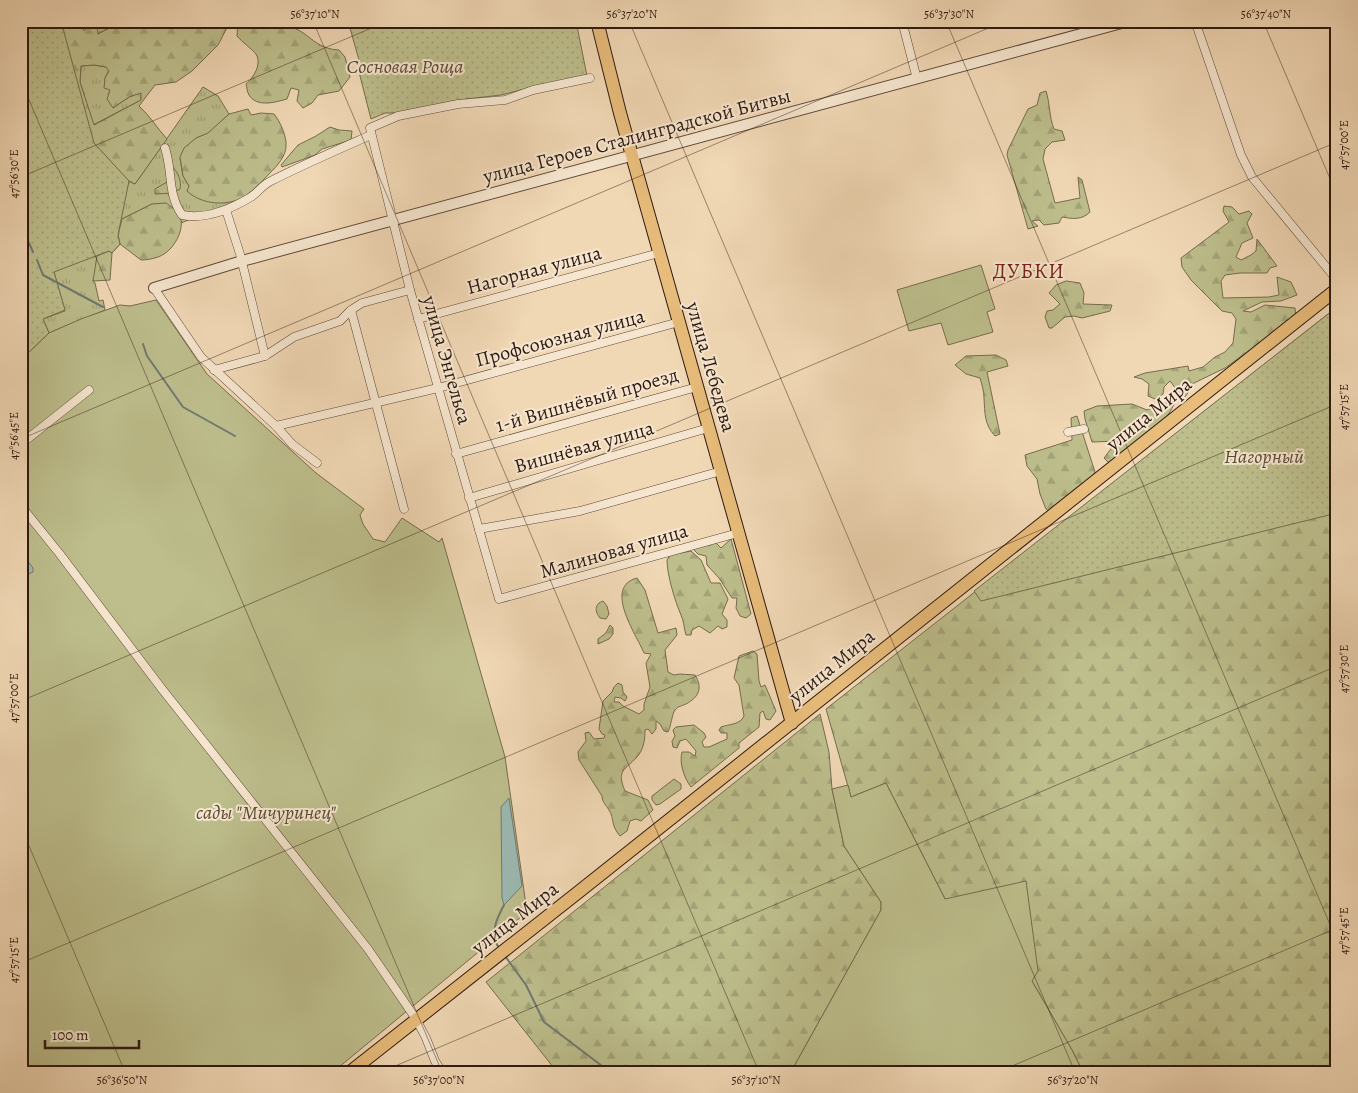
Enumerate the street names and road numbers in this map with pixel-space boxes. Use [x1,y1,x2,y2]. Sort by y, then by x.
street label: улица Героев Сталинградской Битвы [479,82,794,190]
street label: Нагорная улица [464,239,605,301]
street label: улица Энгельса [415,291,478,428]
street label: улица Лебедева [679,298,743,436]
street label: Профсоюзная улица [472,302,648,374]
street label: 1-й Вишнёвый проезд [493,361,682,439]
street label: улица Мира [1100,371,1198,458]
street label: Вишнёвая улица [511,414,658,480]
street label: Малиновая улица [537,517,692,585]
street label: улица Мира [783,623,881,710]
street label: улица Мира [465,875,565,961]

